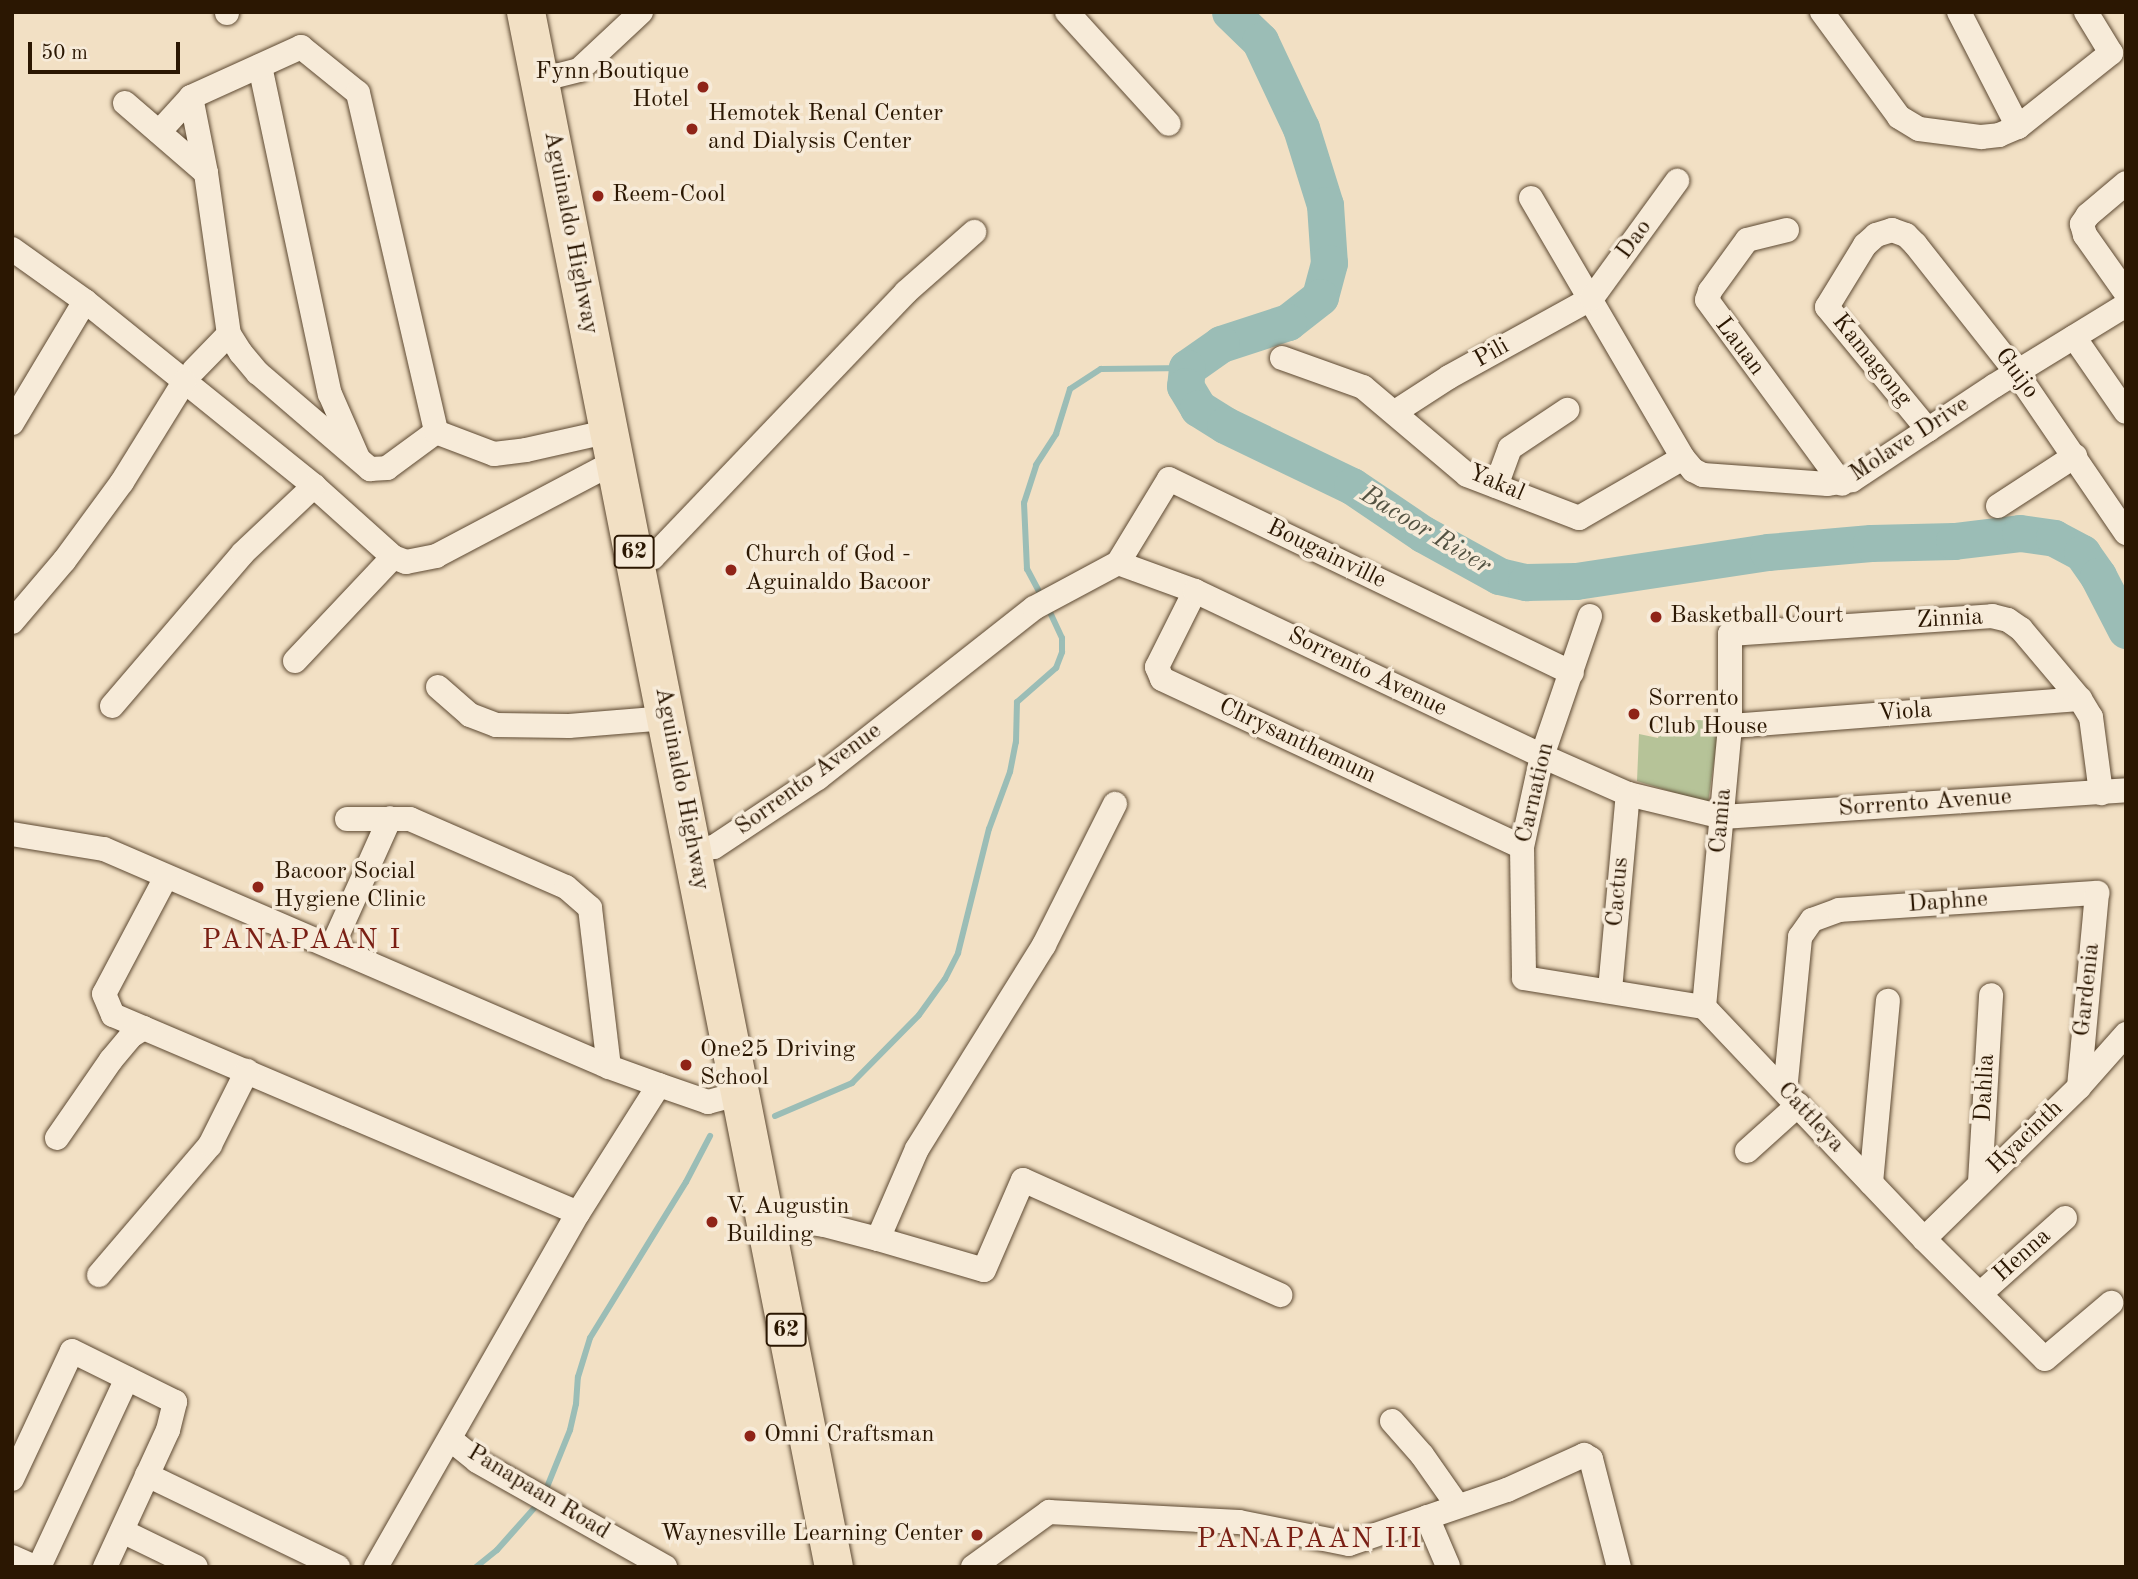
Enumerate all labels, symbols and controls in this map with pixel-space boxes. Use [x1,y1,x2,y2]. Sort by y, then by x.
scale bar [32,28,184,72]
text: 50 m [41,43,88,64]
place label: Fynn Boutique Hotel [535,59,689,115]
marker: Fynn Boutique Hotel [695,79,711,95]
place label: Hemotek Renal Center and Dialysis Center [708,101,943,157]
marker: Hemotek Renal Center and Dialysis Center [682,119,702,139]
street label: Aguinaldo Highway [536,129,604,337]
place label: Reem-Cool [612,182,726,210]
marker: Reem-Cool [590,188,606,204]
street label: Dao [1611,214,1659,266]
street label: Kamagong [1825,309,1917,413]
street label: Lauan [1708,312,1770,382]
street label: Pili [1469,333,1515,375]
street label: Guijo [1988,343,2044,405]
street label: Molave Drive [1845,391,1975,489]
street label: Yakal [1463,459,1529,509]
water label: Bacoor River [1354,480,1496,582]
street label: Bougainville [1262,514,1390,596]
road number: 62 [613,532,655,572]
place label: Church of God - Aguinaldo Bacoor [745,542,931,598]
marker: Church of God - Aguinaldo Bacoor [723,562,739,578]
place label: Basketball Court [1670,603,1844,631]
street label: Zinnia [1916,604,1984,636]
marker: Basketball Court [1648,609,1664,625]
street label: Sorrento Avenue [1283,622,1451,724]
street label: Aguinaldo Highway [647,685,715,893]
place label: Sorrento Club House [1648,686,1767,742]
street label: Chrysanthemum [1214,693,1380,791]
street label: Viola [1877,697,1933,729]
marker: Sorrento Club House [1626,706,1642,722]
street label: Sorrento Avenue [730,717,888,843]
street label: Carnation [1510,740,1562,846]
street label: Sorrento Avenue [1837,784,2013,824]
street label: Camia [1705,787,1739,855]
street label: Cactus [1602,856,1636,928]
place label: Bacoor Social Hygiene Clinic [274,859,426,915]
marker: Bacoor Social Hygiene Clinic [248,877,268,897]
street label: Daphne [1907,886,1989,920]
district label: PANAPAAN I [203,924,401,958]
street label: Gardenia [2069,942,2107,1038]
place label: One25 Driving School [700,1037,856,1093]
street label: Dahlia [1970,1053,2002,1123]
marker: One25 Driving School [678,1057,694,1073]
street label: Cattleya [1770,1077,1850,1159]
street label: Hyacinth [1982,1095,2070,1181]
place label: V. Augustin Building [726,1194,850,1250]
marker: V. Augustin Building [704,1214,720,1230]
street label: Henna [1988,1223,2058,1289]
road number: 62 [765,1310,807,1350]
place label: Omni Craftsman [764,1422,934,1450]
marker: Omni Craftsman [742,1428,758,1444]
street label: Panapaan Road [461,1439,615,1547]
place label: Waynesville Learning Center [661,1521,963,1549]
district label: PANAPAAN III [1198,1523,1422,1557]
marker: Waynesville Learning Center [969,1527,985,1543]

